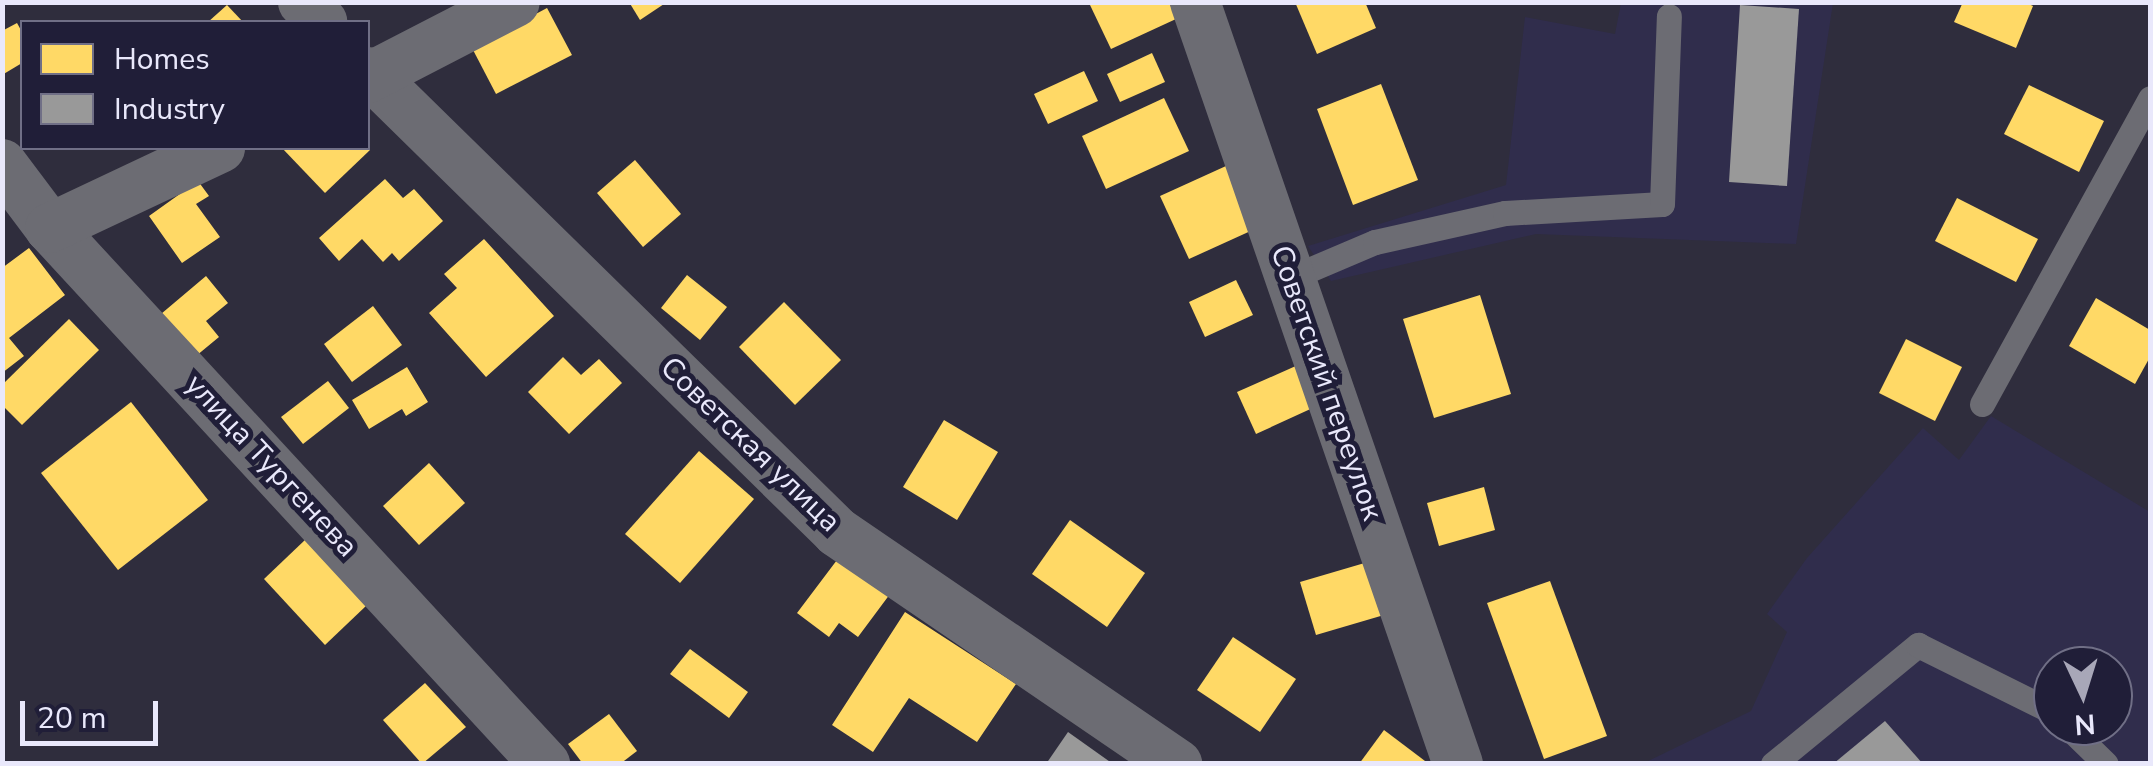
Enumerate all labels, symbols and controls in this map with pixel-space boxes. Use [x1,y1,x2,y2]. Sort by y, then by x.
legend [20,20,370,150]
text: Homes [114,39,210,80]
text: Industry [114,89,225,130]
street label: Советский переулок [1262,241,1390,525]
street label: Советская улица [652,350,848,540]
street label: улица Тургенева [177,367,365,565]
north arrow [2033,646,2133,746]
scale bar [25,681,162,743]
text: 20 m [37,698,106,739]
text: N [2073,704,2097,744]

